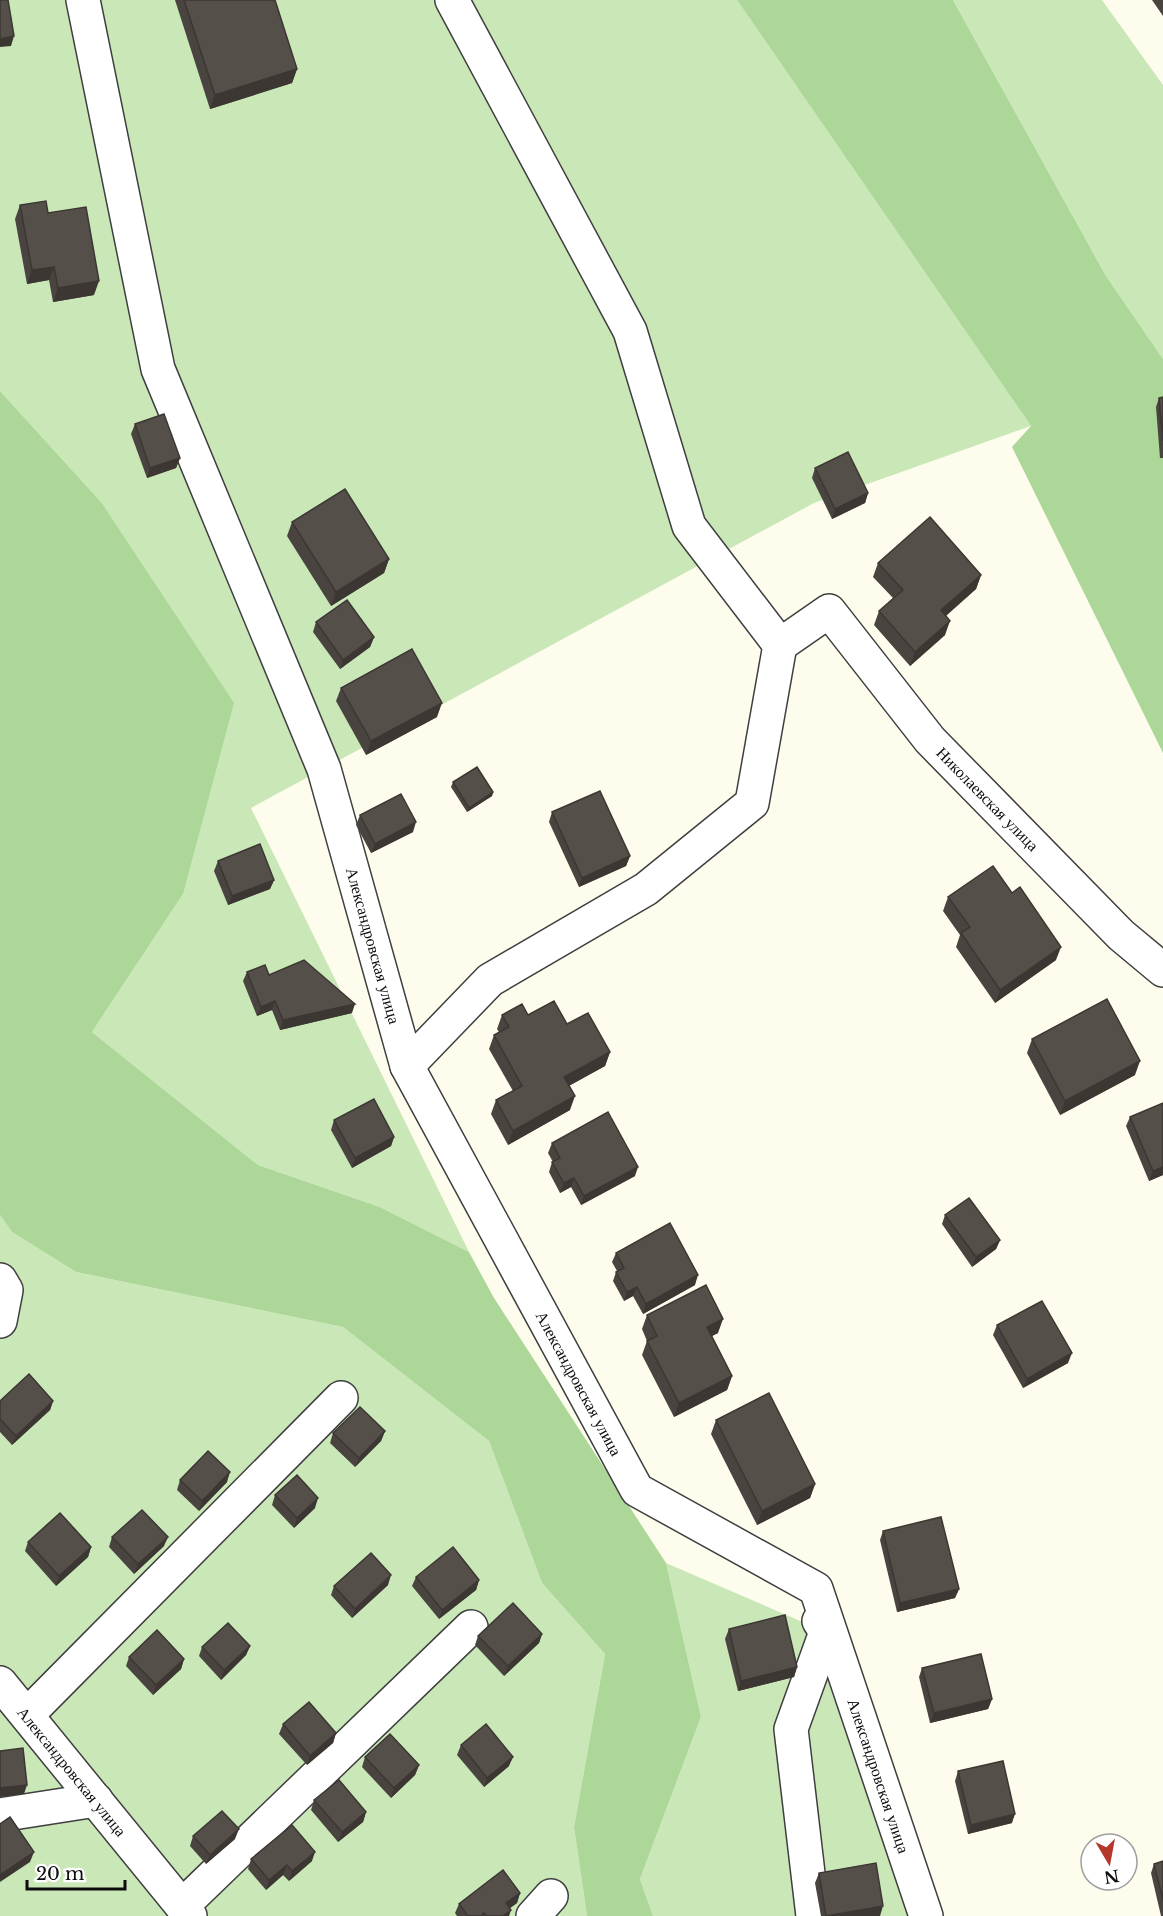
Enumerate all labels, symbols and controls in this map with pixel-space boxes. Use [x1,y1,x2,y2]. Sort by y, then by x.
street label: Николаевская улица [932,743,1043,855]
street label: Александровская улица [342,865,405,1026]
street label: Александровская улица [532,1307,627,1459]
street label: Александровская улица [844,1696,914,1856]
street label: Александровская улица [13,1702,131,1840]
north arrow [1079,1832,1139,1892]
scale bar [27,1853,124,1891]
text: 20 m [36,1863,84,1885]
text: N [1102,1866,1121,1888]

